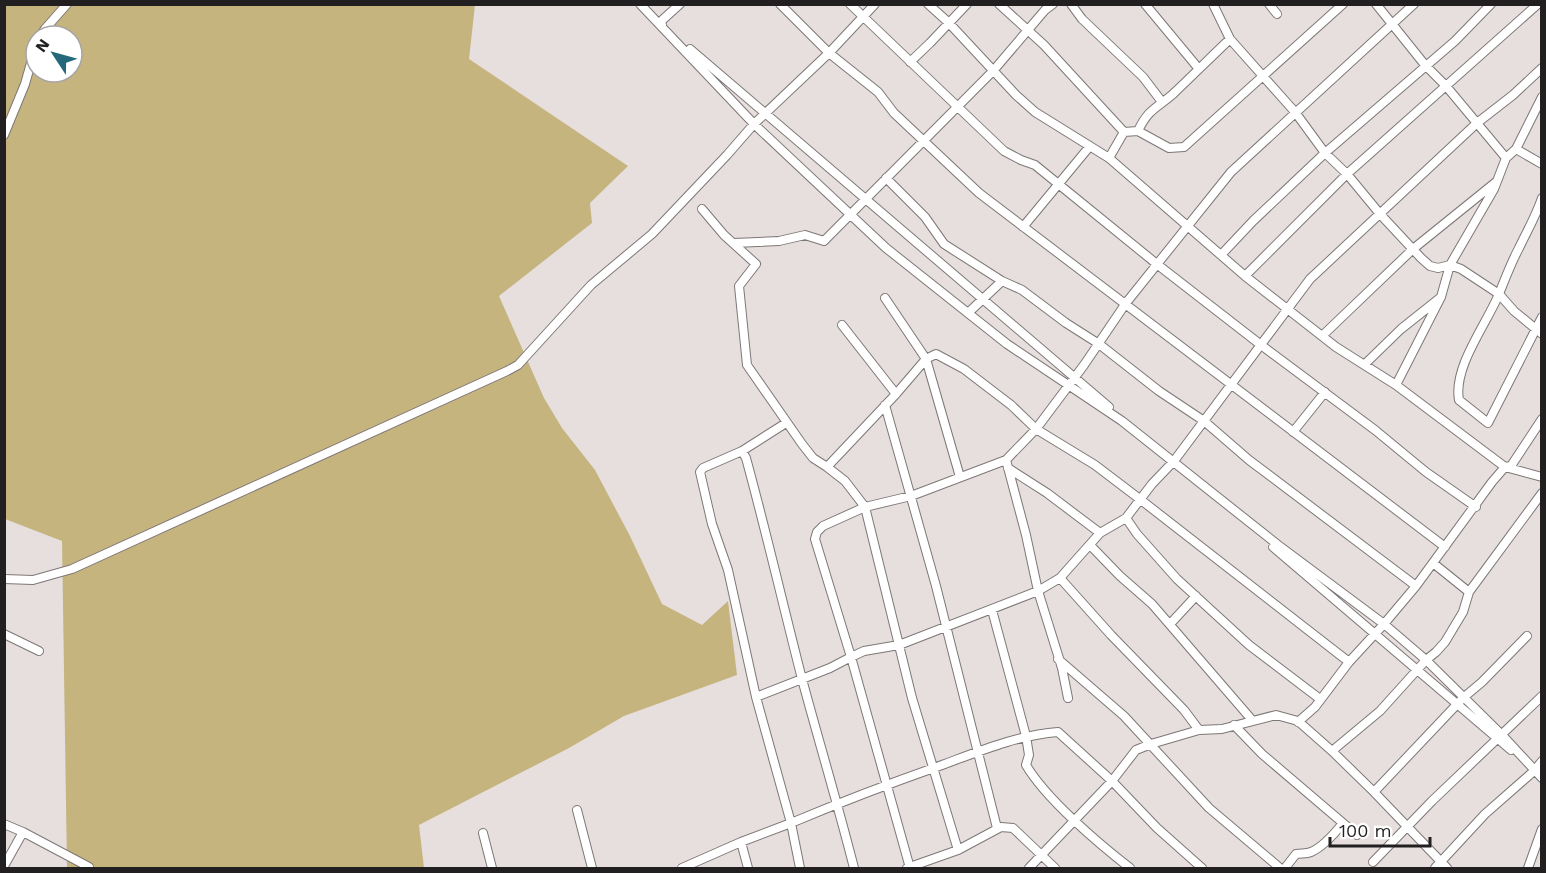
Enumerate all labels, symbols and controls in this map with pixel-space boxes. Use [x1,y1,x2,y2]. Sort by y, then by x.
north arrow [24,24,84,84]
text: N [31,35,53,56]
scale bar [1330,810,1430,848]
text: 100 m [1339,820,1392,841]

